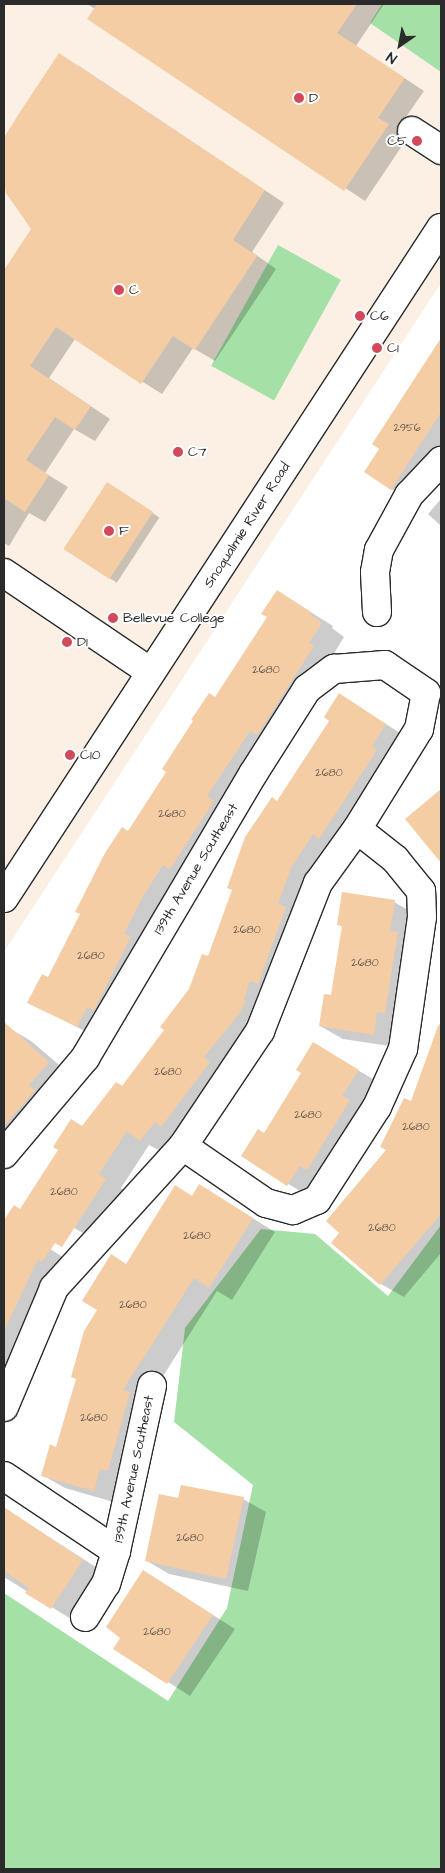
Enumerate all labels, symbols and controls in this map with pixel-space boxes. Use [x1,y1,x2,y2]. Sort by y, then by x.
north arrow [375,20,425,70]
text: N [383,47,401,68]
place label: D [309,90,318,106]
marker: D [293,92,305,104]
place label: C5 [387,133,407,149]
marker: C5 [411,135,423,147]
place label: C [129,282,139,298]
marker: C [113,284,125,296]
place label: C6 [370,308,389,324]
marker: C6 [354,310,366,322]
place label: C1 [387,340,399,356]
marker: C1 [371,342,383,354]
house number: 2956 [393,421,421,435]
place label: C7 [188,444,207,460]
marker: C7 [172,446,184,458]
street label: Snoqualmie River Road [200,459,294,591]
place label: F [119,523,129,539]
marker: F [103,525,115,537]
place label: Bellevue College [123,610,225,626]
marker: Bellevue College [107,612,119,624]
place label: D1 [77,634,88,650]
marker: D1 [61,636,73,648]
house number: 2680 [252,663,280,677]
place label: C10 [80,747,101,763]
marker: C10 [64,749,76,761]
house number: 2680 [315,766,343,780]
street label: 139th Avenue Southeast [150,800,242,938]
house number: 2680 [158,807,186,821]
house number: 2680 [233,923,261,937]
house number: 2680 [77,949,105,963]
house number: 2680 [351,956,379,970]
house number: 2680 [154,1065,182,1079]
house number: 2680 [294,1108,322,1122]
house number: 2680 [402,1120,430,1134]
house number: 2680 [50,1185,78,1199]
house number: 2680 [368,1221,396,1235]
house number: 2680 [183,1229,211,1243]
house number: 2680 [119,1298,147,1312]
street label: 139th Avenue Southeast [110,1394,158,1544]
house number: 2680 [80,1411,108,1425]
house number: 2680 [176,1531,204,1545]
house number: 2680 [143,1625,171,1639]

